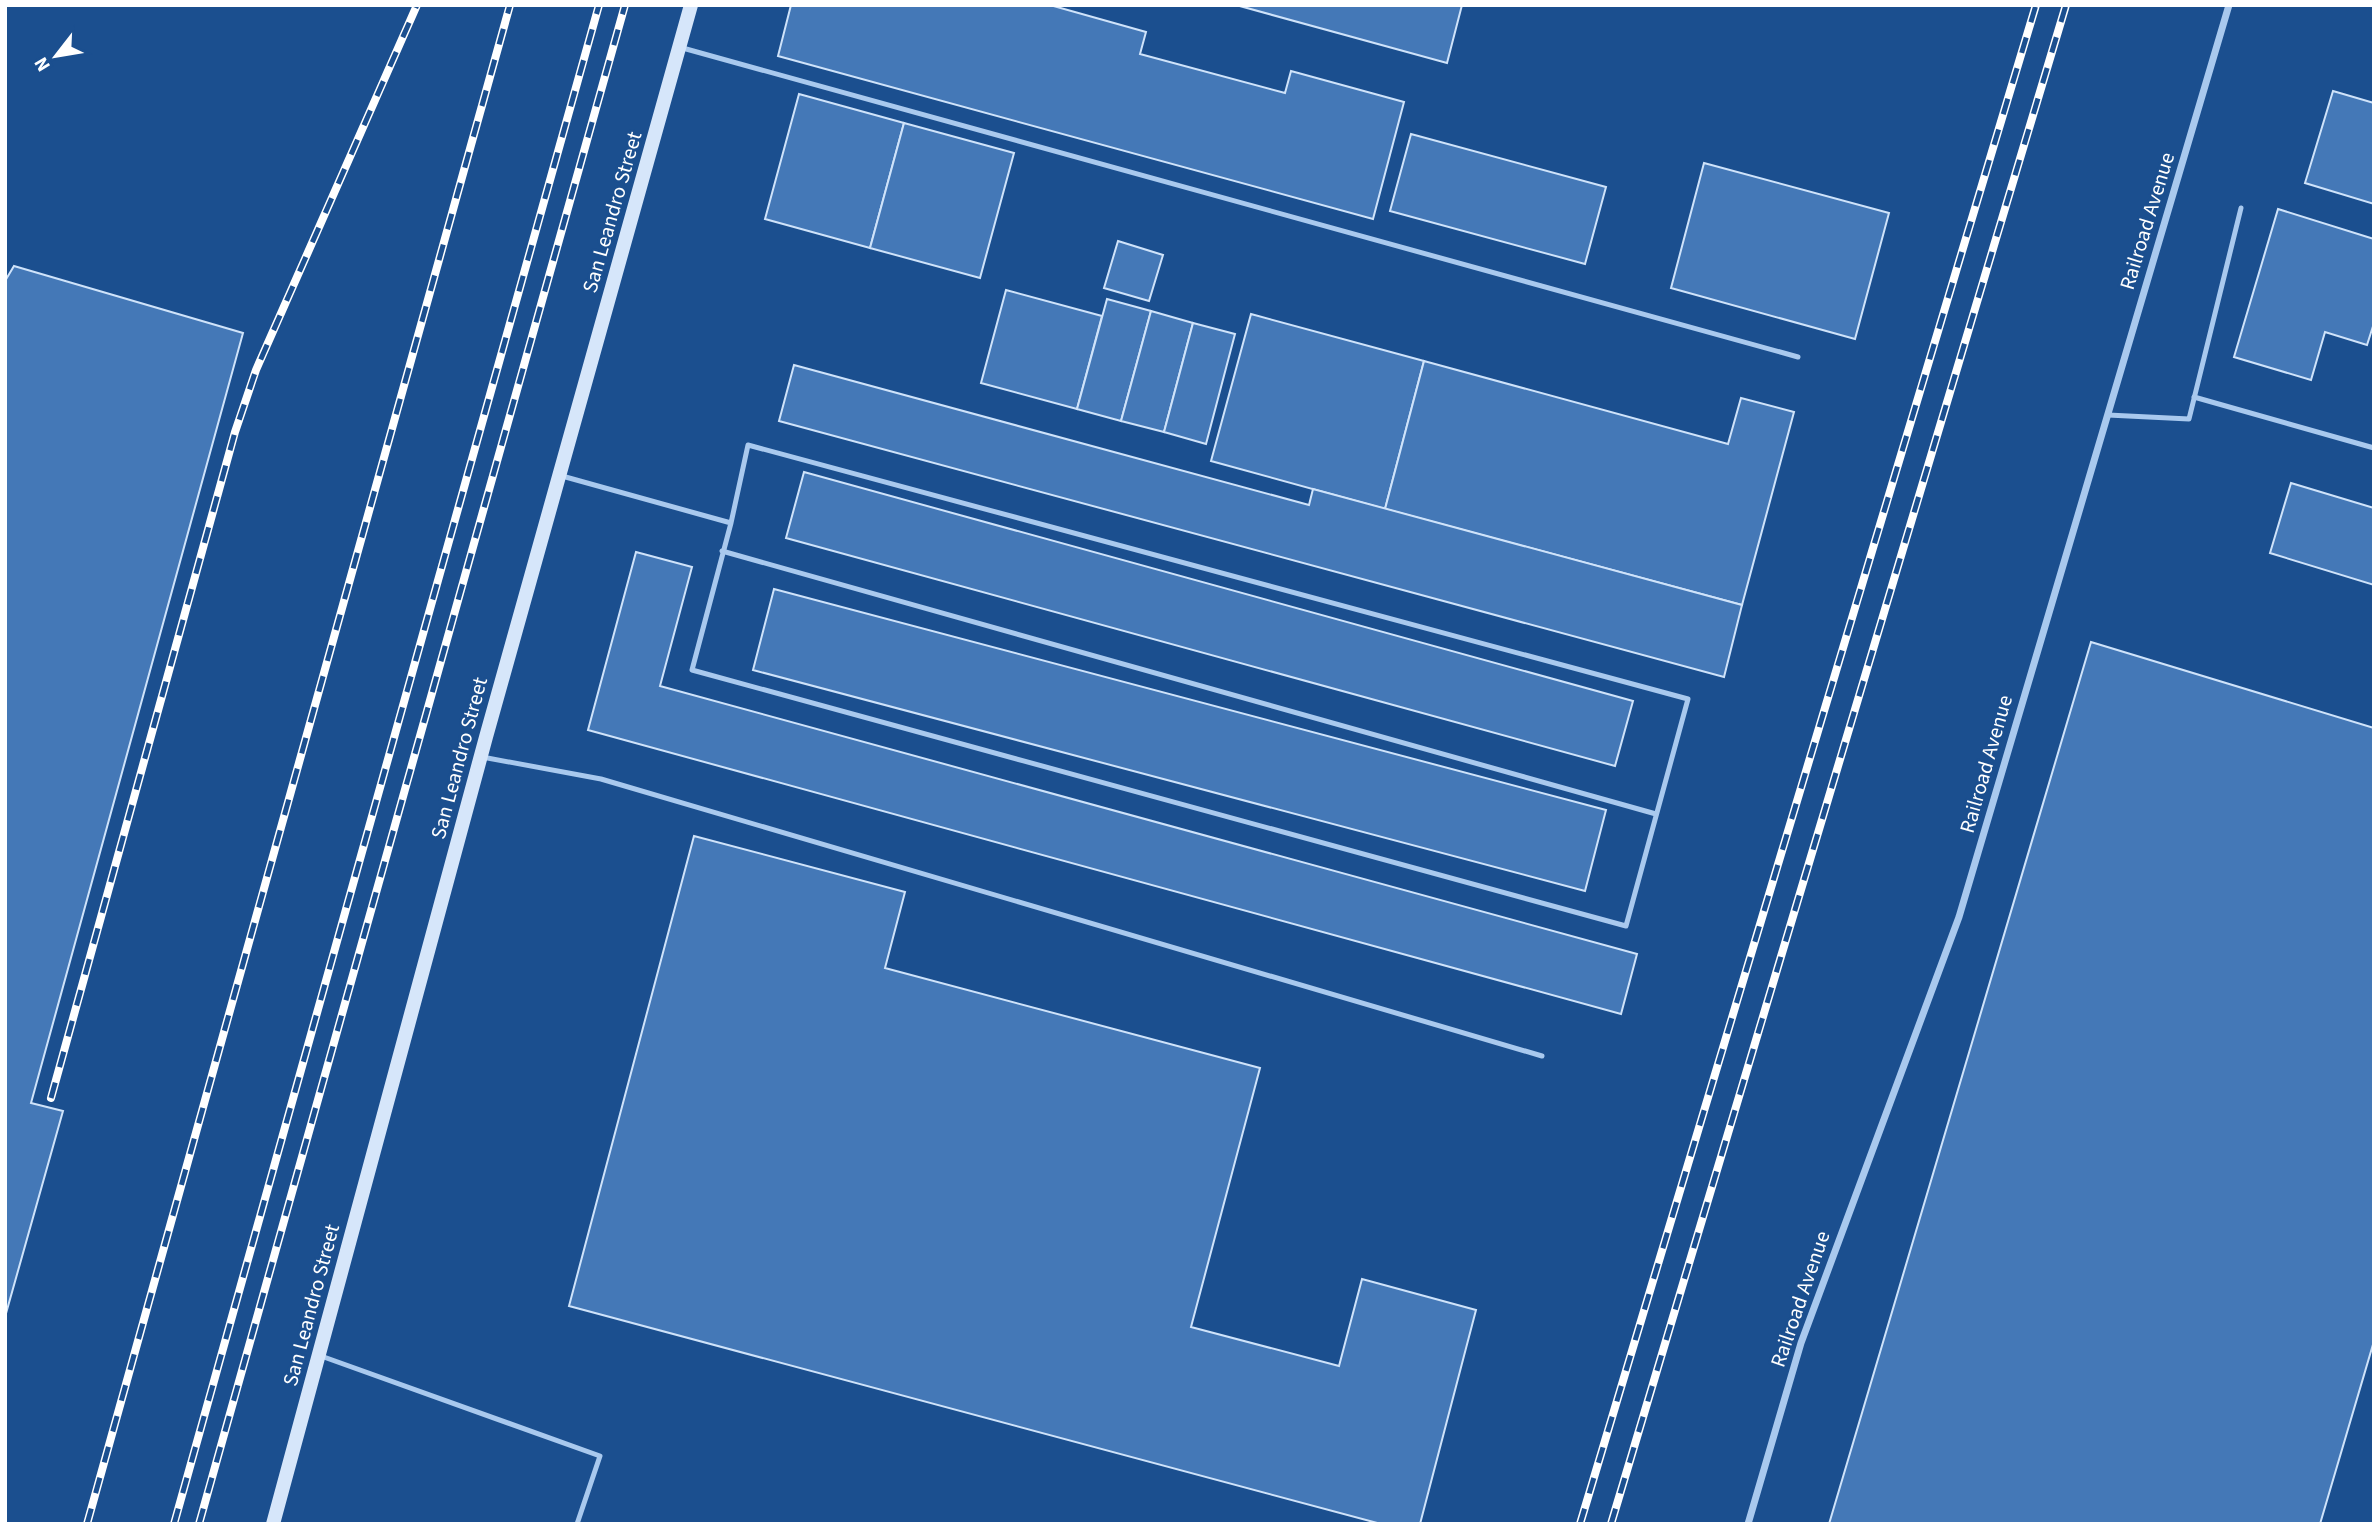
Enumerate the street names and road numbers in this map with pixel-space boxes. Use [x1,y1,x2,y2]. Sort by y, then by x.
street label: San Leandro Street [575,128,649,296]
street label: Railroad Avenue [2112,149,2182,293]
street label: San Leandro Street [423,674,495,842]
street label: Railroad Avenue [1952,691,2020,837]
street label: San Leandro Street [275,1221,347,1389]
street label: Railroad Avenue [1763,1227,1837,1371]

